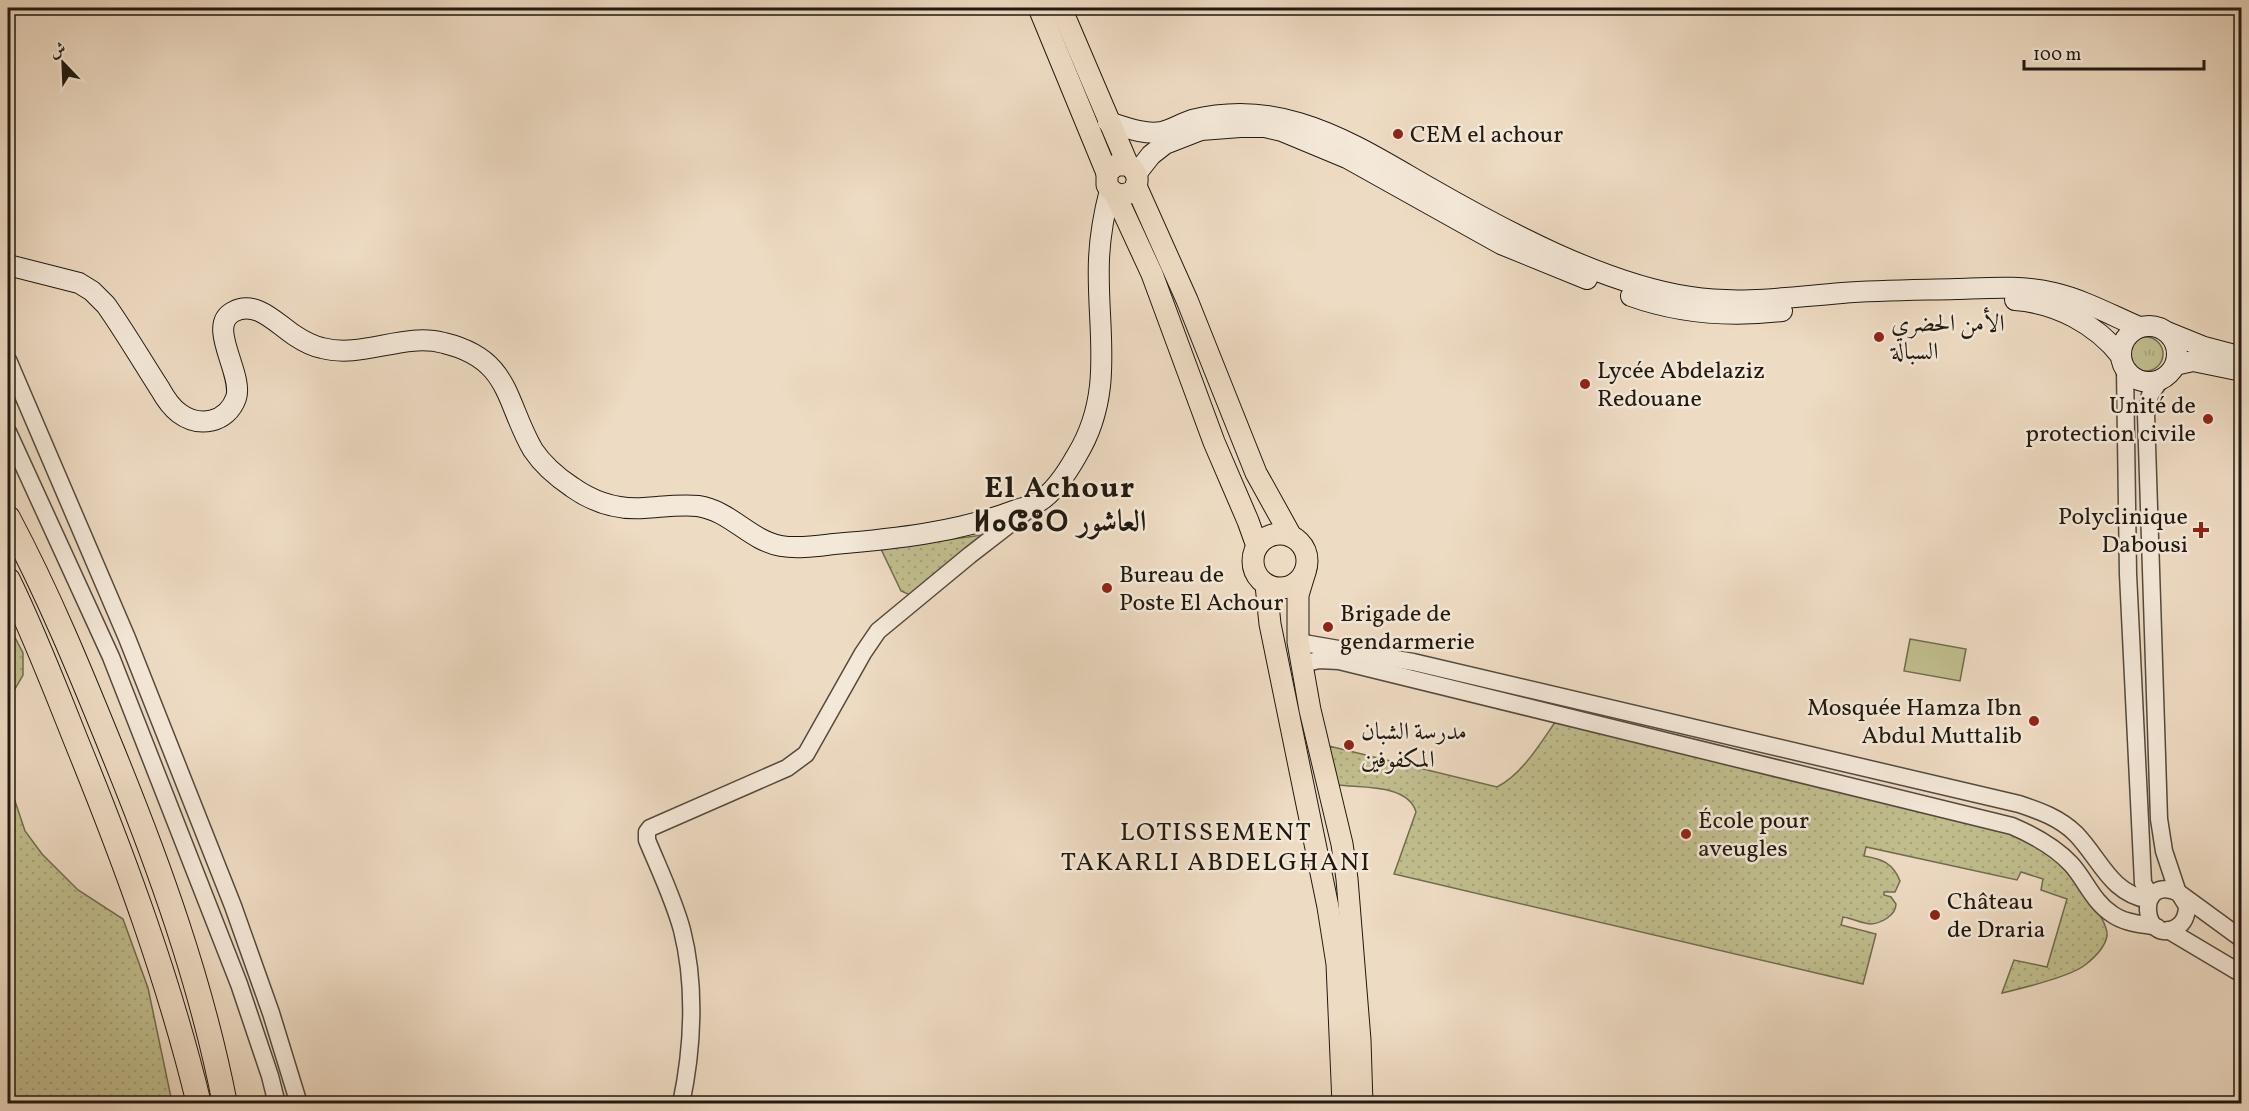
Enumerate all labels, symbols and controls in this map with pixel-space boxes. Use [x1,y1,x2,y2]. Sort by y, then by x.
north arrow [33,33,93,93]
scale bar [2024,33,2204,71]
text: ش [46,38,70,64]
text: 100 m [2033,43,2082,68]
place label: CEM el achour [1410,119,1563,153]
marker: CEM el achour [1391,127,1405,141]
place label: الأمن الحضري السبالة [1890,307,2005,370]
marker: الأمن الحضري السبالة [1872,330,1886,344]
place label: Lycée Abdelaziz Redouane [1597,355,1765,417]
marker: Lycée Abdelaziz Redouane [1578,377,1592,391]
place label: Unité de protection civile [2025,390,2196,452]
marker: Unité de protection civile [2201,412,2215,426]
district label: El Achour ⵍⴰⵛⵓⵔ العاشور [973,468,1147,544]
place label: Polyclinique Dabousi [2058,501,2188,563]
marker: Polyclinique Dabousi [2192,521,2210,539]
place label: Bureau de Poste El Achour [1119,559,1283,621]
marker: Bureau de Poste El Achour [1100,581,1114,595]
place label: Brigade de gendarmerie [1340,598,1475,660]
marker: Brigade de gendarmerie [1321,620,1335,634]
place label: Mosquée Hamza Ibn Abdul Muttalib [1807,692,2022,754]
marker: Mosquée Hamza Ibn Abdul Muttalib [2027,714,2041,728]
place label: مدرسة الشبان المكفوفين [1361,716,1467,778]
marker: مدرسة الشبان المكفوفين [1342,738,1356,752]
place label: École pour aveugles [1698,805,1809,867]
district label: LOTISSEMENT TAKARLI ABDELGHANI [1061,815,1371,881]
marker: École pour aveugles [1679,827,1693,841]
place label: Château de Draria [1947,886,2045,948]
marker: Château de Draria [1928,908,1942,922]

